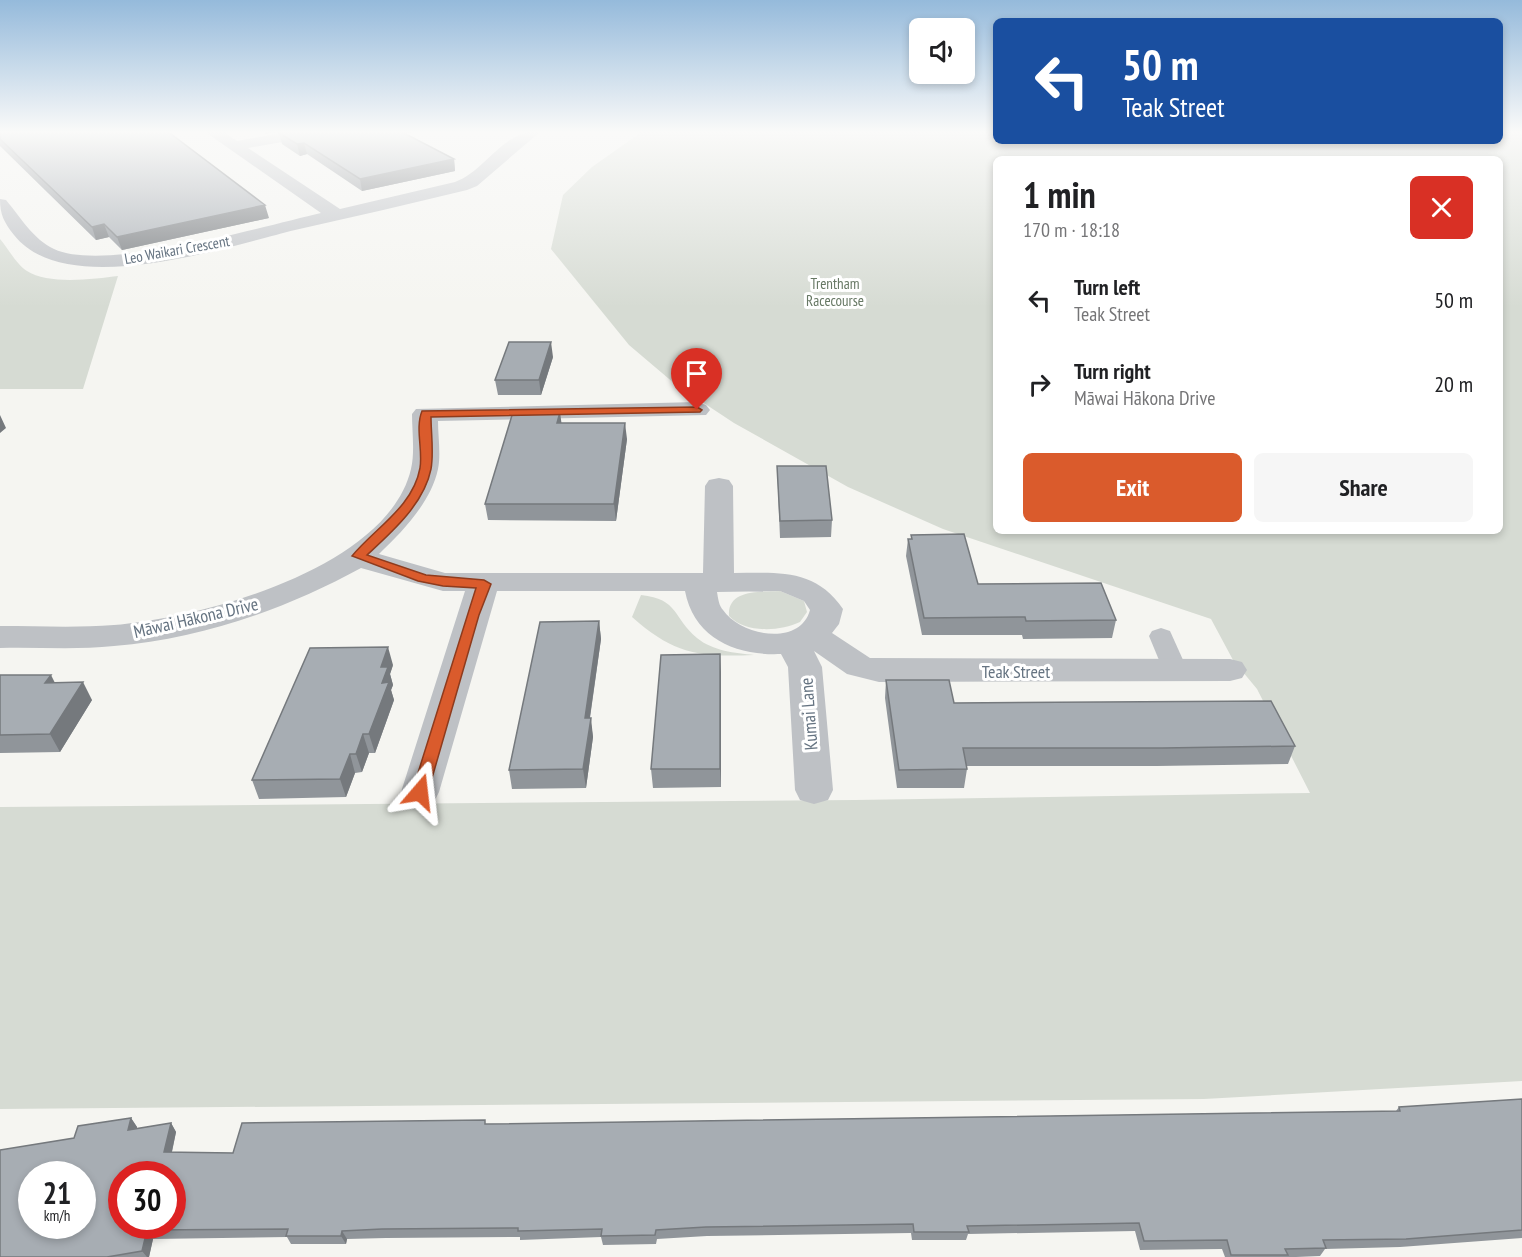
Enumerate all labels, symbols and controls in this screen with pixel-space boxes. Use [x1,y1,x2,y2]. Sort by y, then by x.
map controls [909,18,975,84]
button: sound [909,18,975,84]
text: 50 m [1122,37,1199,92]
icon: left [1023,42,1101,120]
text: Teak Street [1122,90,1225,124]
text: 1 min [1023,171,1096,218]
button: close [1410,176,1473,239]
text: 170 m · 18:18 [1023,217,1120,243]
street label: Leo Waikari Crescent [123,231,231,268]
text: Turn left [1074,273,1140,301]
park label: Trentham Racecourse [806,274,864,310]
icon: left [1023,284,1056,317]
text: 50 m [1434,286,1473,314]
text: Teak Street [1074,301,1150,327]
pin [671,348,722,410]
icon: arrive [680,357,713,390]
text: Turn right [1074,357,1151,385]
icon: right [1023,368,1056,401]
text: 20 m [1434,370,1473,398]
text: Māwai Hākona Drive [1074,385,1215,411]
button: Exit [1023,453,1242,522]
button: Share [1254,453,1473,522]
street label: Māwai Hākona Drive [131,592,260,643]
street label: Teak Street [982,660,1050,683]
street label: Kumai Lane [794,677,823,751]
position arrow [388,760,452,824]
speed limit sign: 30 [108,1161,186,1239]
text: 21 [43,1173,71,1212]
text: km/h [44,1206,70,1225]

